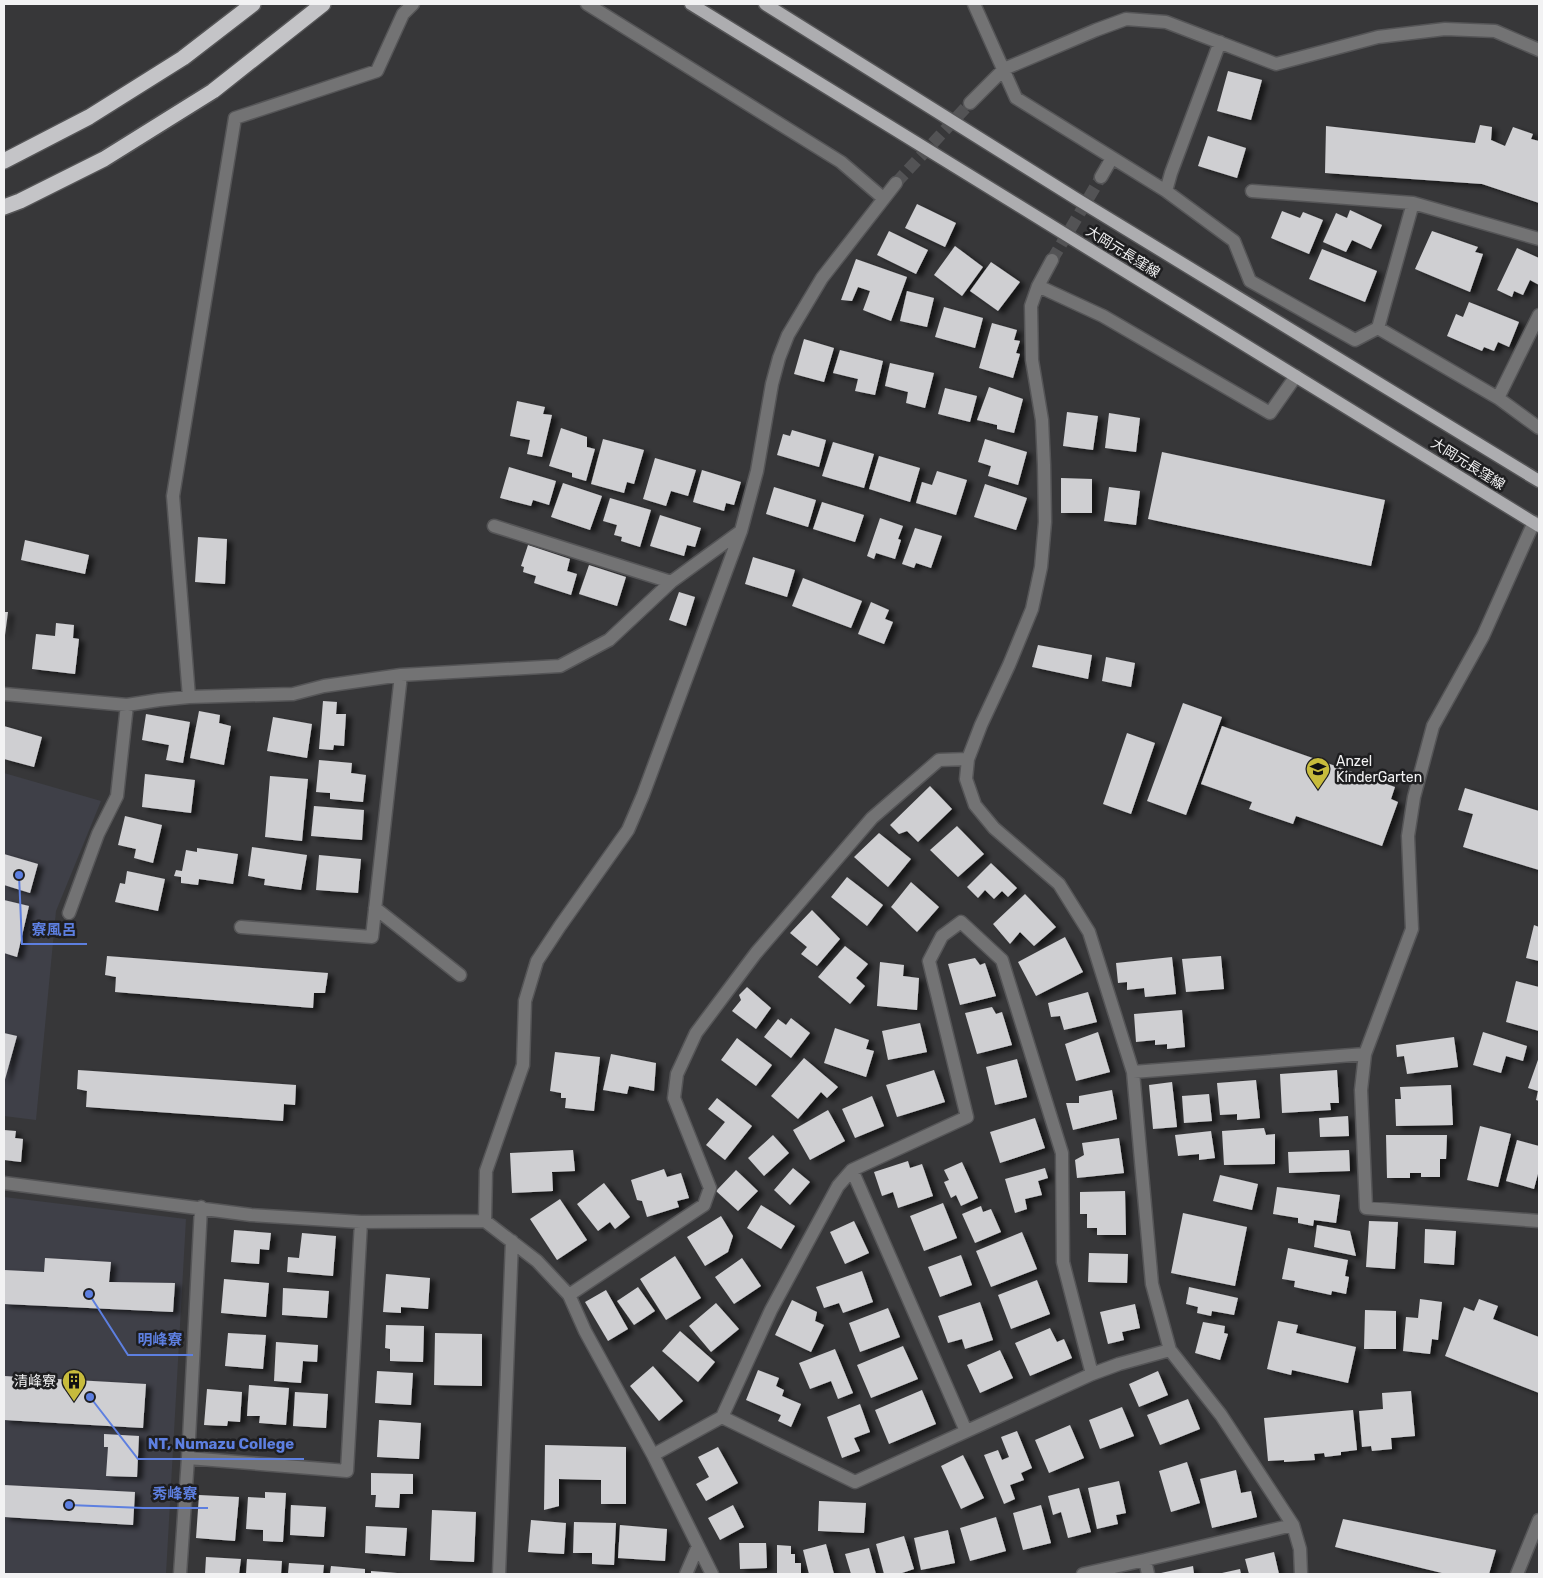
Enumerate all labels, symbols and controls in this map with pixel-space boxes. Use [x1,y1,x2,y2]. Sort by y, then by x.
street label: 大岡元長窪線 [1083,223,1163,281]
street label: 大岡元長窪線 [1428,435,1508,493]
place label: Anzel KinderGarten [1336,753,1422,786]
school or university icon: Anzel KinderGarten [1305,756,1331,790]
callout: 寮風呂 [22,914,87,944]
text: 寮風呂 [31,921,77,939]
callout: 明峰寮 [128,1325,193,1355]
text: 明峰寮 [137,1331,183,1349]
building icon: 清峰寮 [61,1368,87,1402]
place label: 清峰寮 [14,1373,56,1390]
callout: NT, Numazu College [138,1429,304,1459]
text: NT, Numazu College [148,1435,294,1453]
callout: 秀峰寮 [143,1478,208,1508]
text: 秀峰寮 [152,1485,198,1503]

